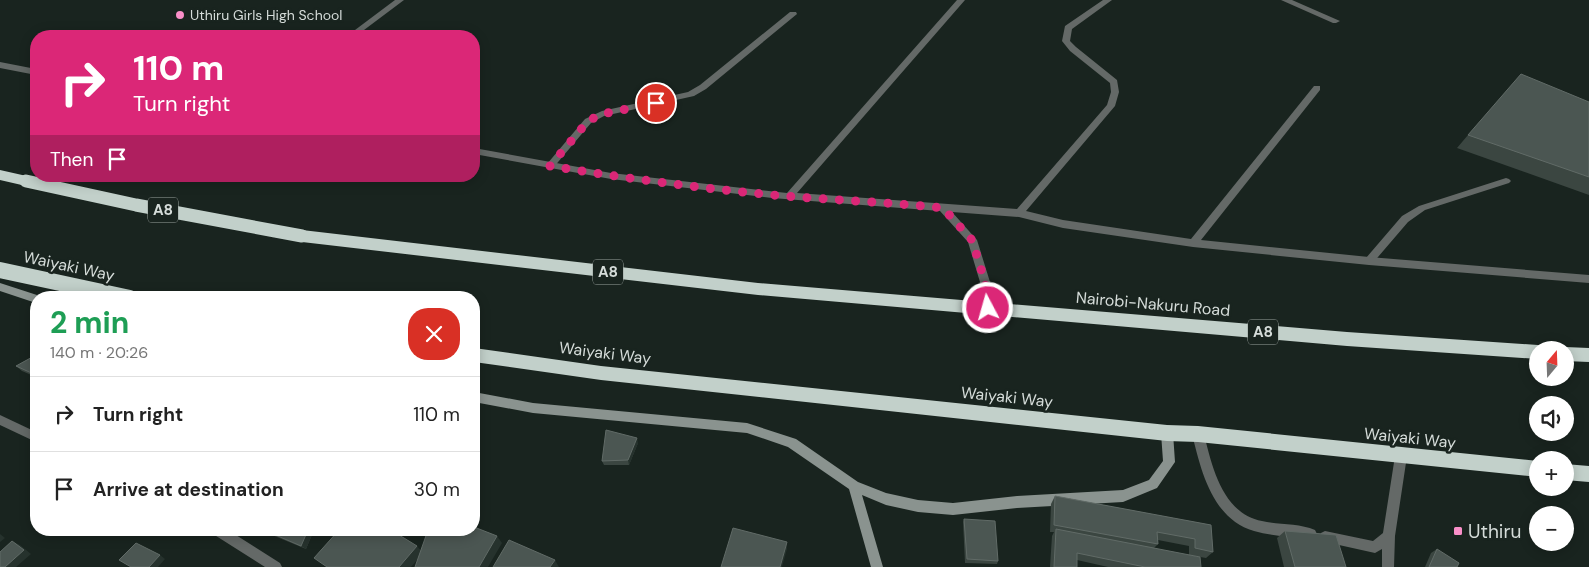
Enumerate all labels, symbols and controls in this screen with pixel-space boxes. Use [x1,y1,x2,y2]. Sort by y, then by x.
place label: Uthiru Girls High School [190,6,342,24]
marker: Uthiru Girls High School [174,9,186,21]
text: 110 m [133,45,224,91]
icon: right [50,50,115,115]
pin [635,82,677,124]
text: Turn right [133,89,230,118]
icon: arrive [642,89,670,117]
icon: arrive [103,145,131,173]
text: Then [50,147,93,172]
road number: A8 [148,198,178,222]
street label: Waiyaki Way [22,246,117,286]
road number: A8 [593,260,623,284]
position arrow [961,281,1013,333]
street label: Nairobi-Nakuru Road [1075,287,1231,321]
text: 2 min [50,303,129,342]
button: close [408,308,460,360]
road number: A8 [1248,320,1278,344]
street label: Waiyaki Way [558,337,652,369]
north arrow [1529,341,1574,386]
map controls [1529,341,1574,551]
text: 140 m · 20:26 [50,342,148,363]
street label: Waiyaki Way [960,382,1054,412]
button: sound [1529,396,1574,441]
icon: right [50,400,78,428]
text: Turn right [93,402,183,427]
text: 110 m [413,402,460,427]
street label: Waiyaki Way [1363,423,1457,453]
button: + [1529,451,1574,496]
icon: arrive [50,475,78,503]
text: Arrive at destination [93,477,284,502]
text: 30 m [414,477,460,502]
button: − [1529,506,1574,551]
place label: Uthiru [1468,519,1521,544]
marker: Uthiru [1452,525,1464,537]

